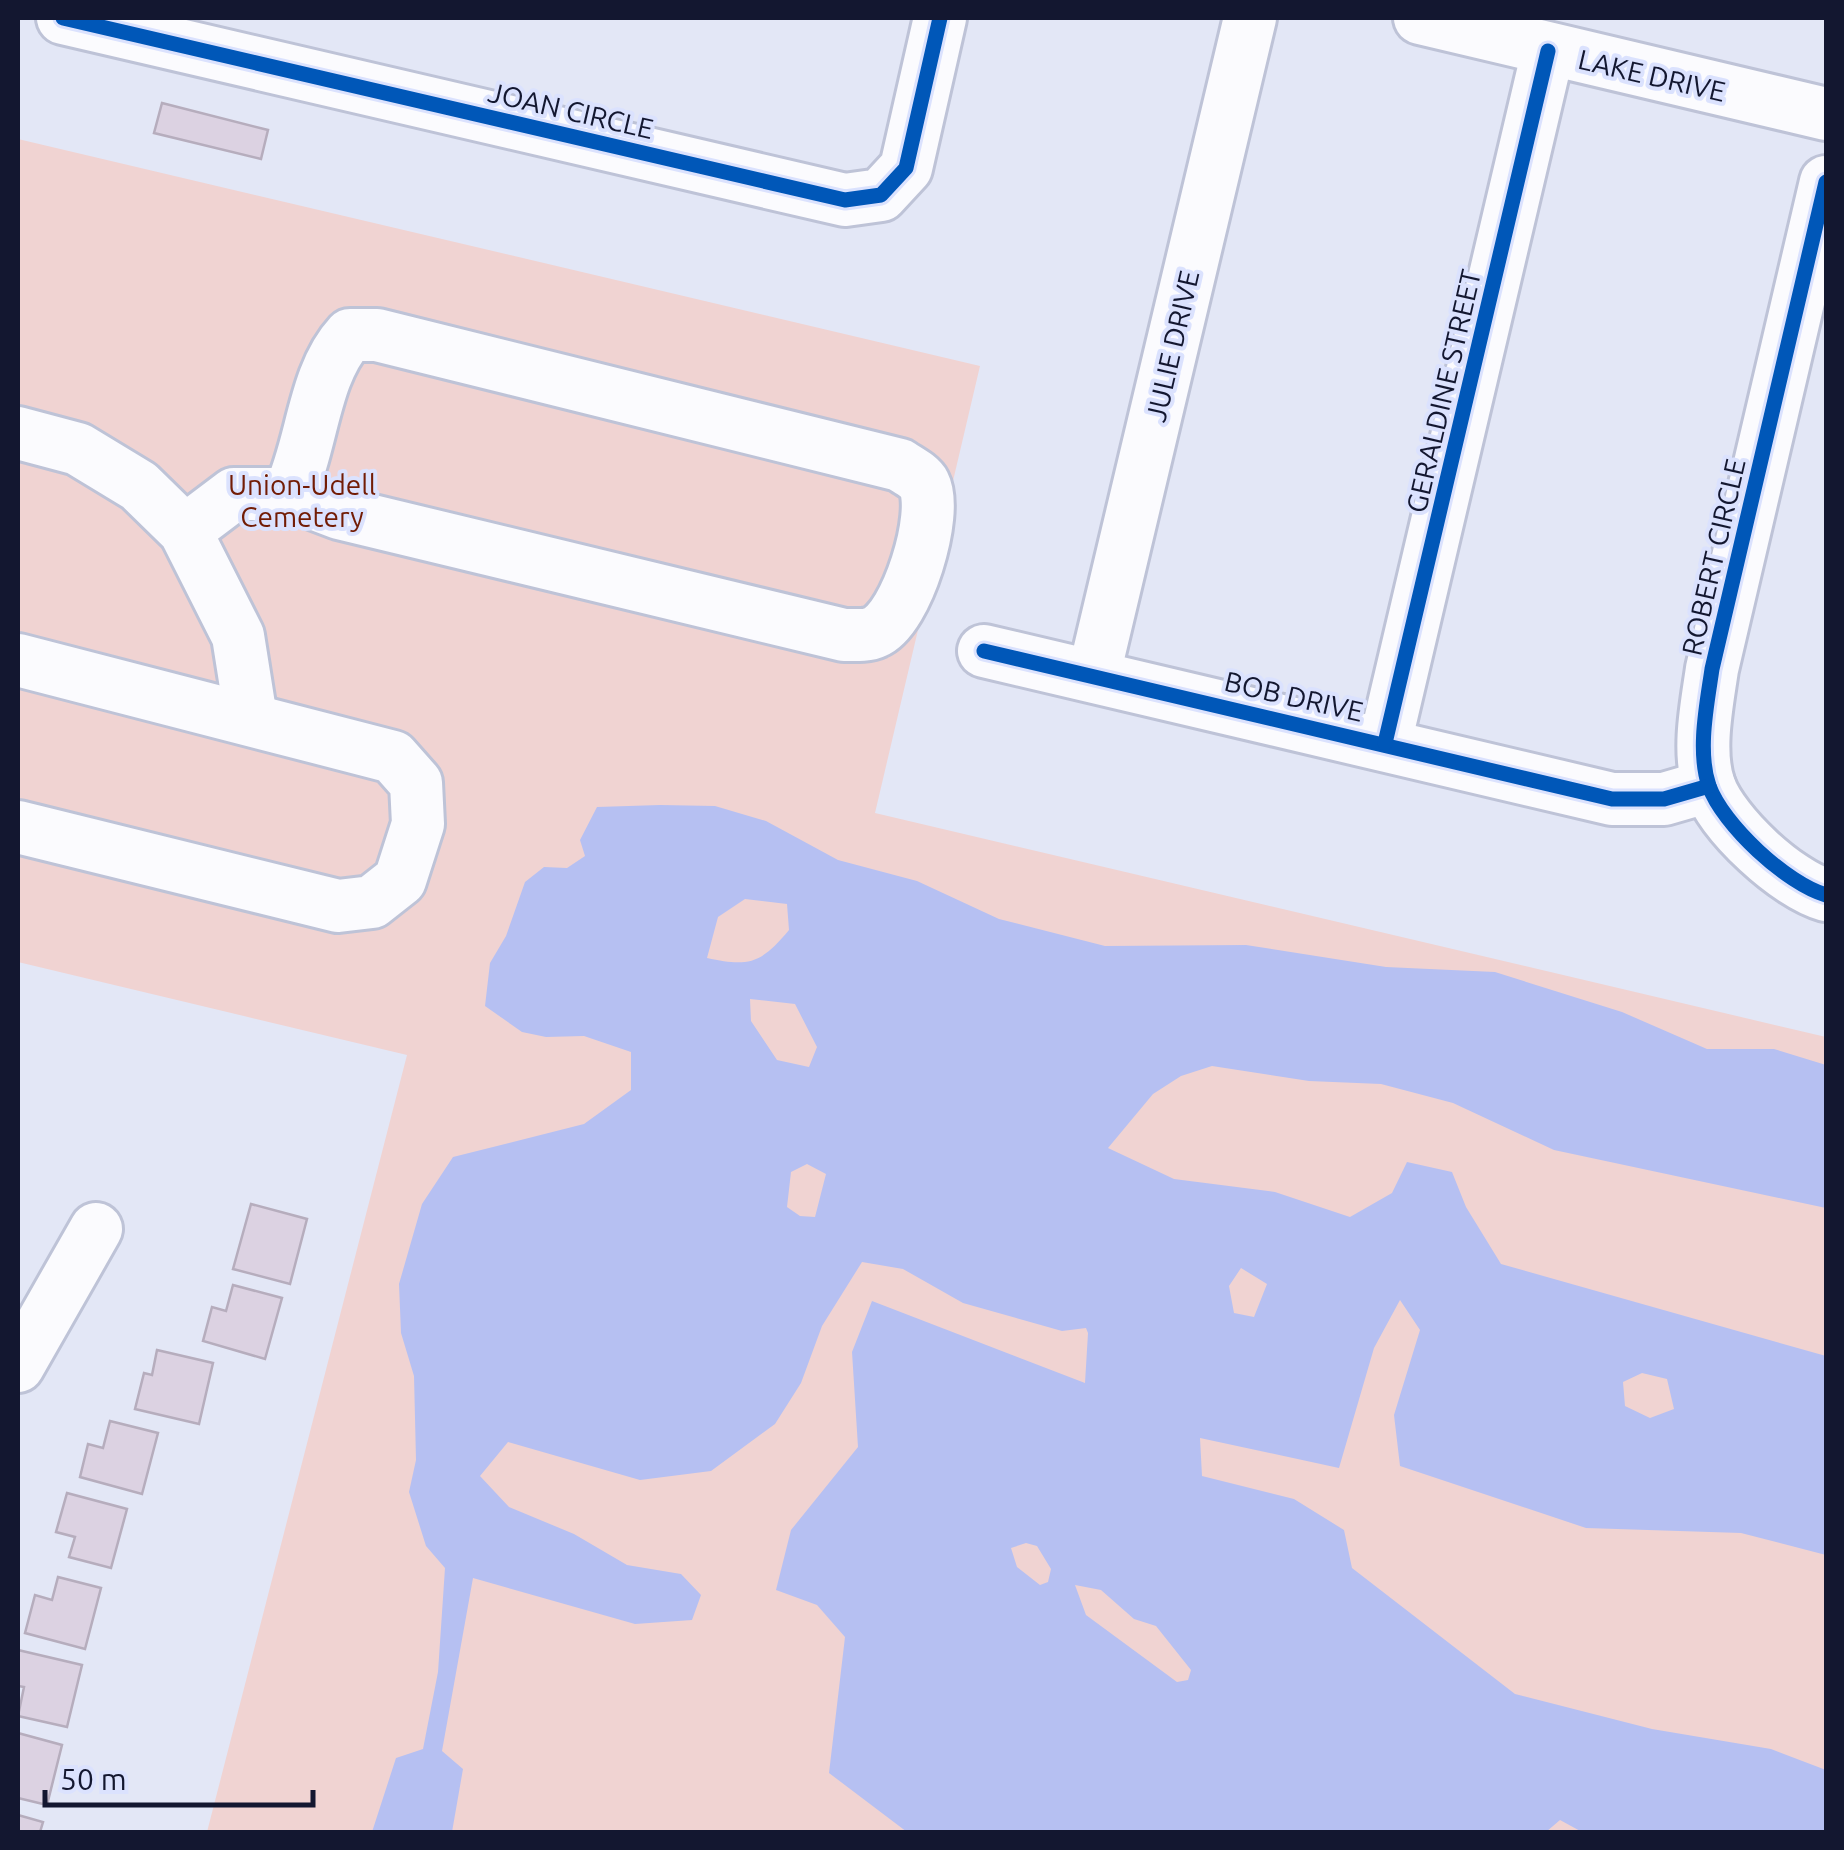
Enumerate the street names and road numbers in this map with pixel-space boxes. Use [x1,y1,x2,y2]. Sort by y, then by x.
street label: LAKE DRIVE [1575,43,1729,107]
street label: JOAN CIRCLE [485,76,657,144]
street label: GERALDINE STREET [1400,266,1486,516]
street label: JULIE DRIVE [1140,267,1204,425]
street label: ROBERT CIRCLE [1675,456,1751,658]
street label: BOB DRIVE [1222,665,1366,727]

